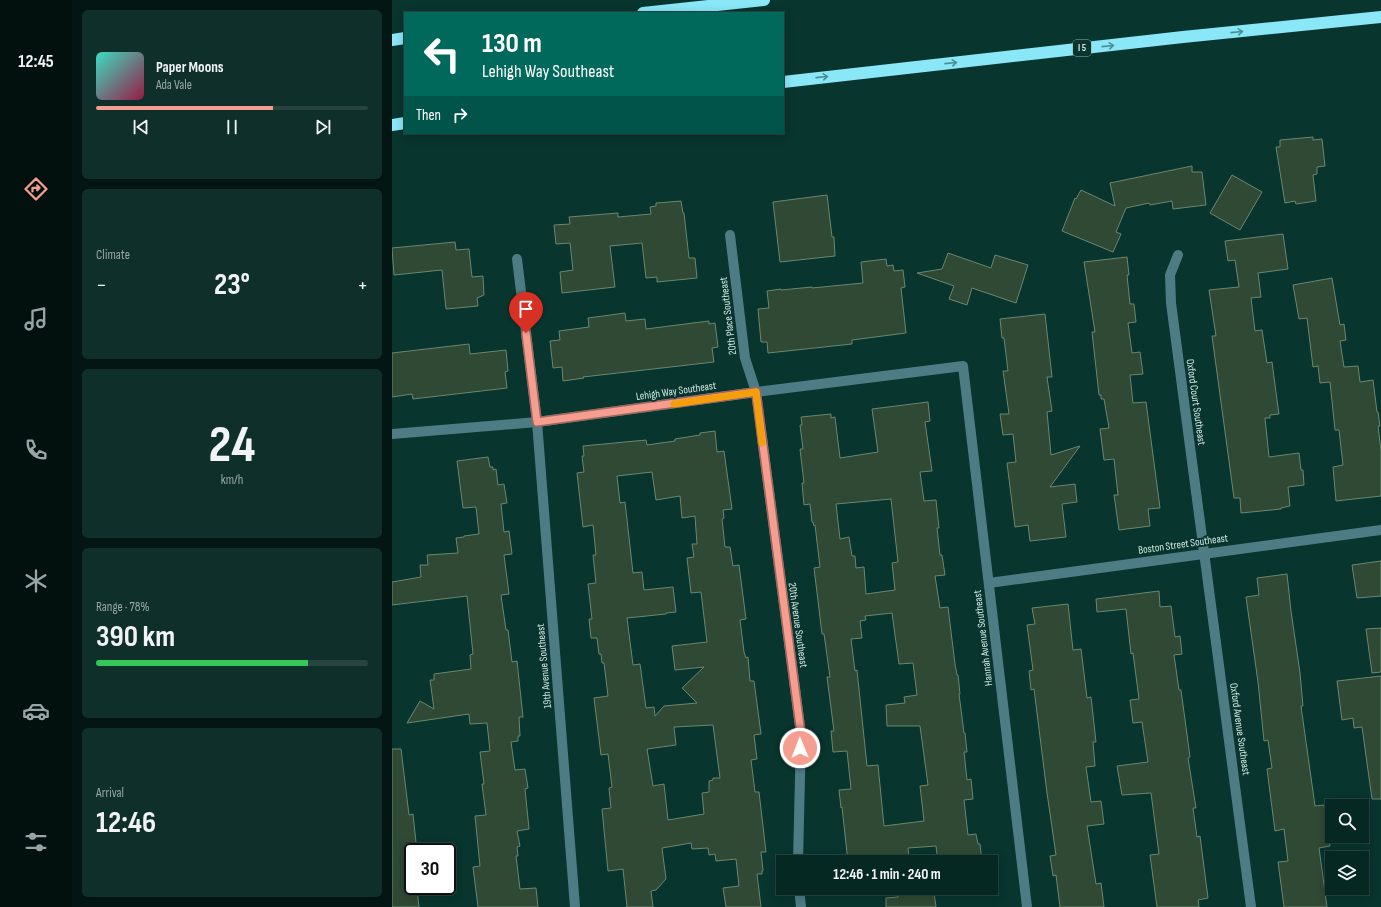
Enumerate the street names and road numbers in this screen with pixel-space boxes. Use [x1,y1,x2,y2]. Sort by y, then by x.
road number: I 5 [1073,40,1091,56]
street label: 20th Place Southeast [717,276,739,356]
street label: Oxford Court Southeast [1184,358,1209,447]
street label: Lehigh Way Southeast [635,379,718,403]
street label: Boston Street Southeast [1137,531,1229,557]
street label: 20th Avenue Southeast [786,582,810,669]
street label: Hannah Avenue Southeast [971,589,995,687]
street label: 19th Avenue Southeast [534,622,554,709]
street label: Oxford Avenue Southeast [1227,682,1253,777]

